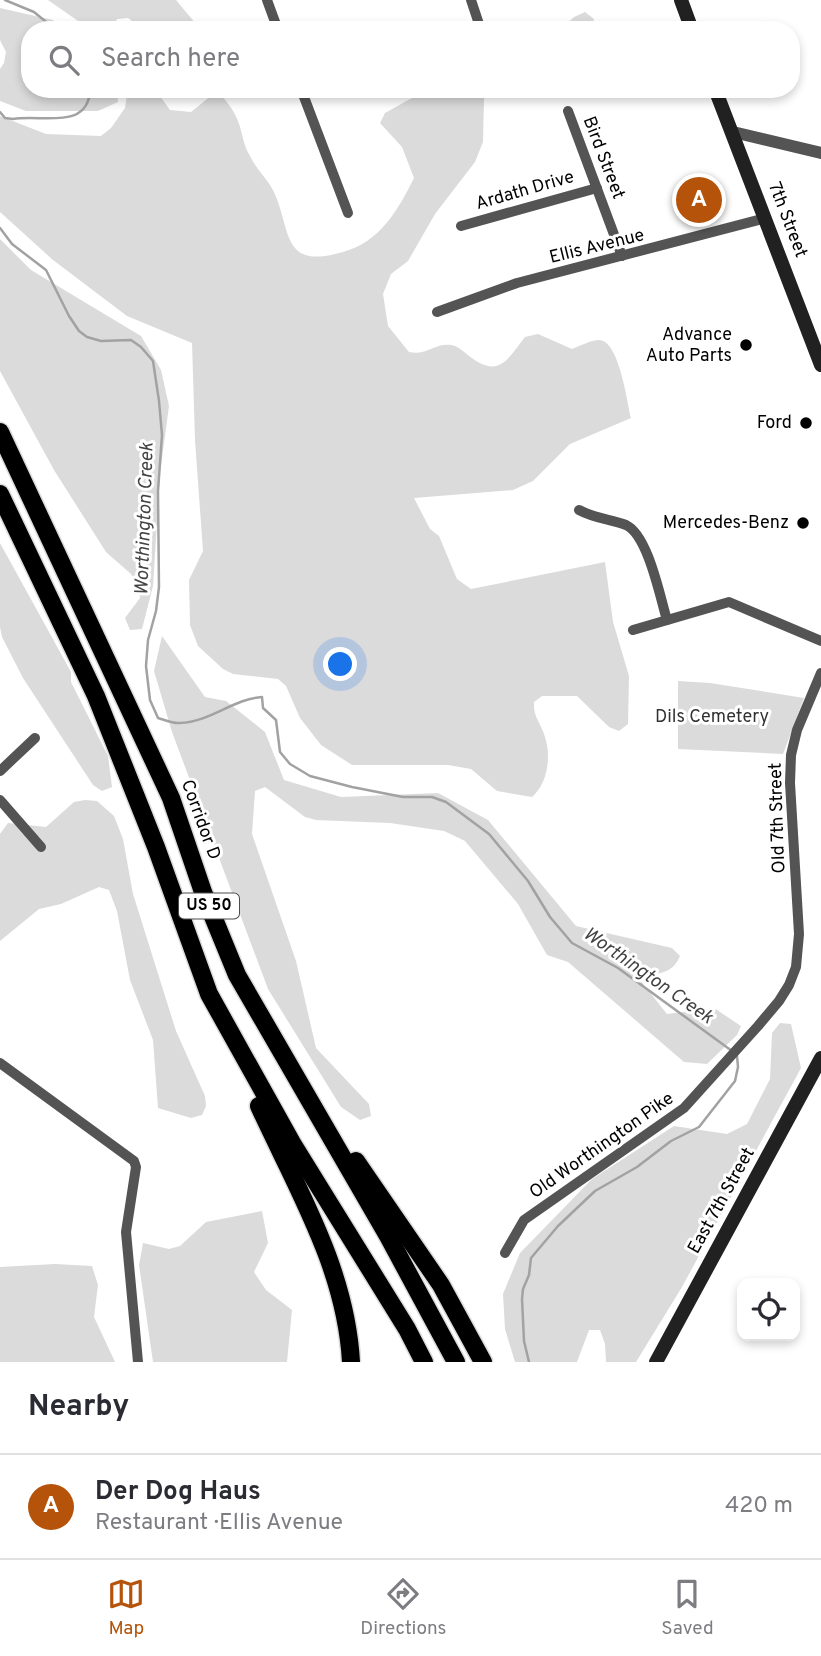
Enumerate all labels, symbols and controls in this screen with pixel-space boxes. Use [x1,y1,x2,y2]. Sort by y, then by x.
search box [21,21,800,98]
icon: search [45,41,83,79]
text: Search here [101,43,240,76]
street label: Bird Street [577,113,629,203]
street label: Ardath Drive [473,166,577,216]
pin: A [676,174,722,226]
street label: 7th Street [762,179,812,261]
street label: Ellis Avenue [547,224,647,270]
place label: Advance Auto Parts [646,324,732,368]
marker: Advance Auto Parts [738,337,754,353]
place label: Ford [757,412,792,435]
marker: Ford [798,415,814,431]
water label: Worthington Creek [130,442,160,596]
place label: Mercedes-Benz [663,512,789,535]
marker: Mercedes-Benz [795,515,811,531]
your location [323,647,357,681]
park label: Dils Cemetery [655,706,769,729]
street label: Old 7th Street [765,762,791,874]
street label: Corridor D [175,777,225,863]
road number: US 50 [179,893,239,918]
water label: Worthington Creek [578,922,718,1030]
street label: Old Worthington Pike [525,1088,679,1204]
street label: East 7th Street [683,1144,761,1258]
map controls [737,1278,800,1341]
button: locate [737,1278,800,1341]
text: Nearby [28,1389,129,1426]
text: Der Dog Haus [95,1476,261,1509]
text: A [43,1492,59,1521]
text: 420 m [725,1492,793,1521]
text: Restaurant · Ellis Avenue [95,1509,343,1538]
tab: Map [107,1575,145,1641]
tab: Directions [360,1575,447,1641]
tab: Saved [661,1575,714,1641]

